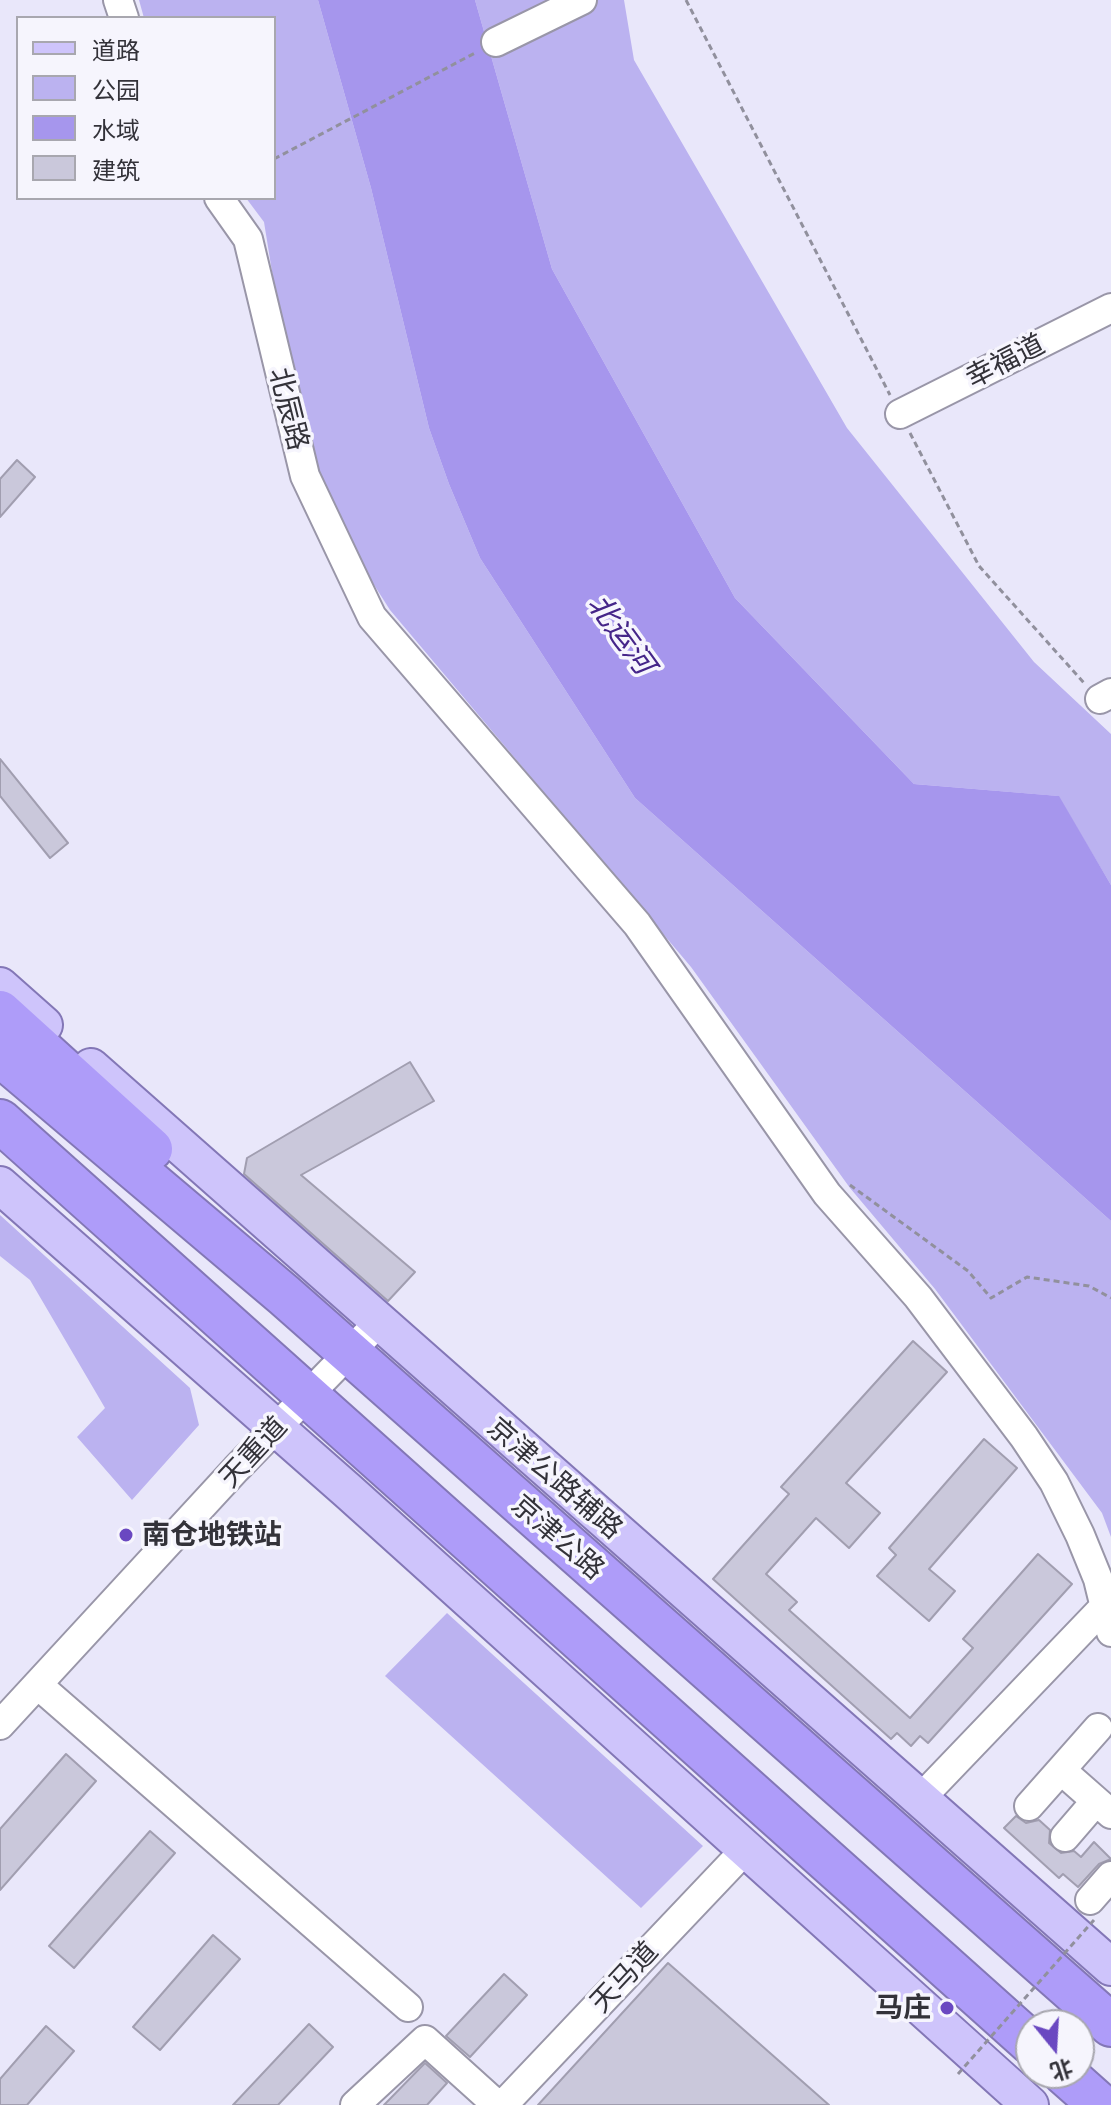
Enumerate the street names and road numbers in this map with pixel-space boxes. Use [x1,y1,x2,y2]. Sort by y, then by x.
street label: 幸福道 [960,327,1050,395]
street label: 北辰路 [263,364,315,454]
street label: 天重道 [212,1410,294,1494]
street label: 京津公路辅路 [481,1410,629,1546]
street label: 京津公路 [505,1488,611,1586]
street label: 天马道 [583,1935,665,2019]

